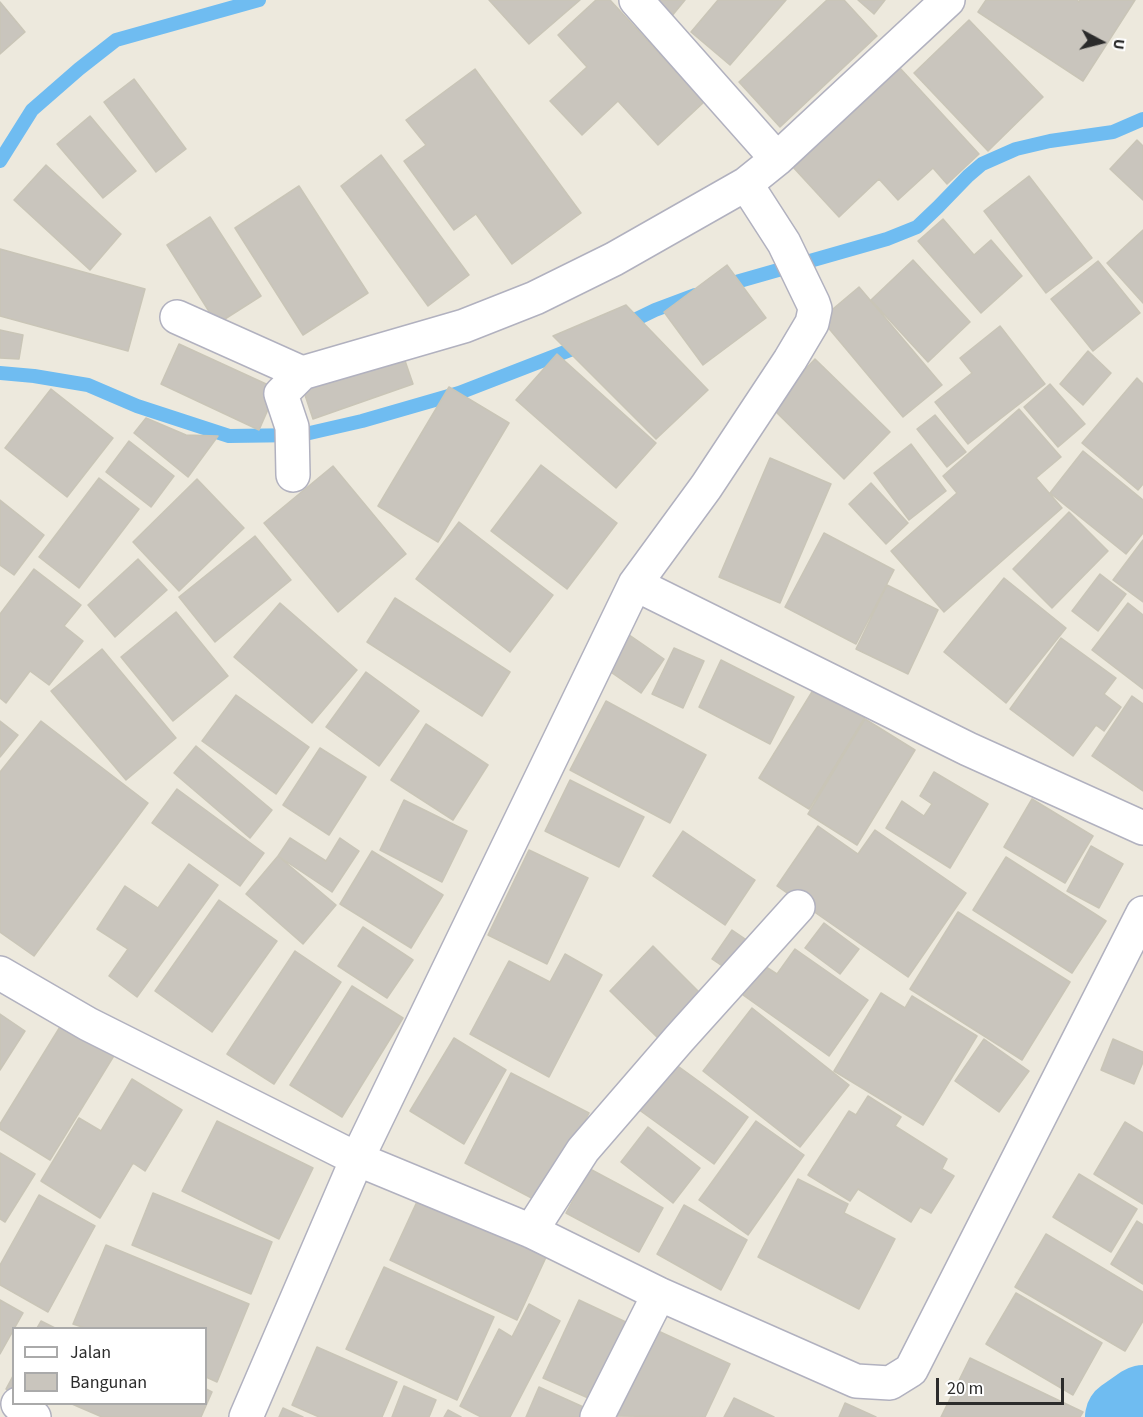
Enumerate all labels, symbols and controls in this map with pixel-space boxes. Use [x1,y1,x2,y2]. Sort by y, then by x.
north arrow [1071,12,1131,72]
text: U [1107,38,1130,51]
legend [12,1327,207,1405]
text: Jalan [70,1340,111,1365]
scale bar [939,1366,1066,1404]
text: Bangunan [70,1370,147,1395]
text: 20 m [947,1376,983,1401]

